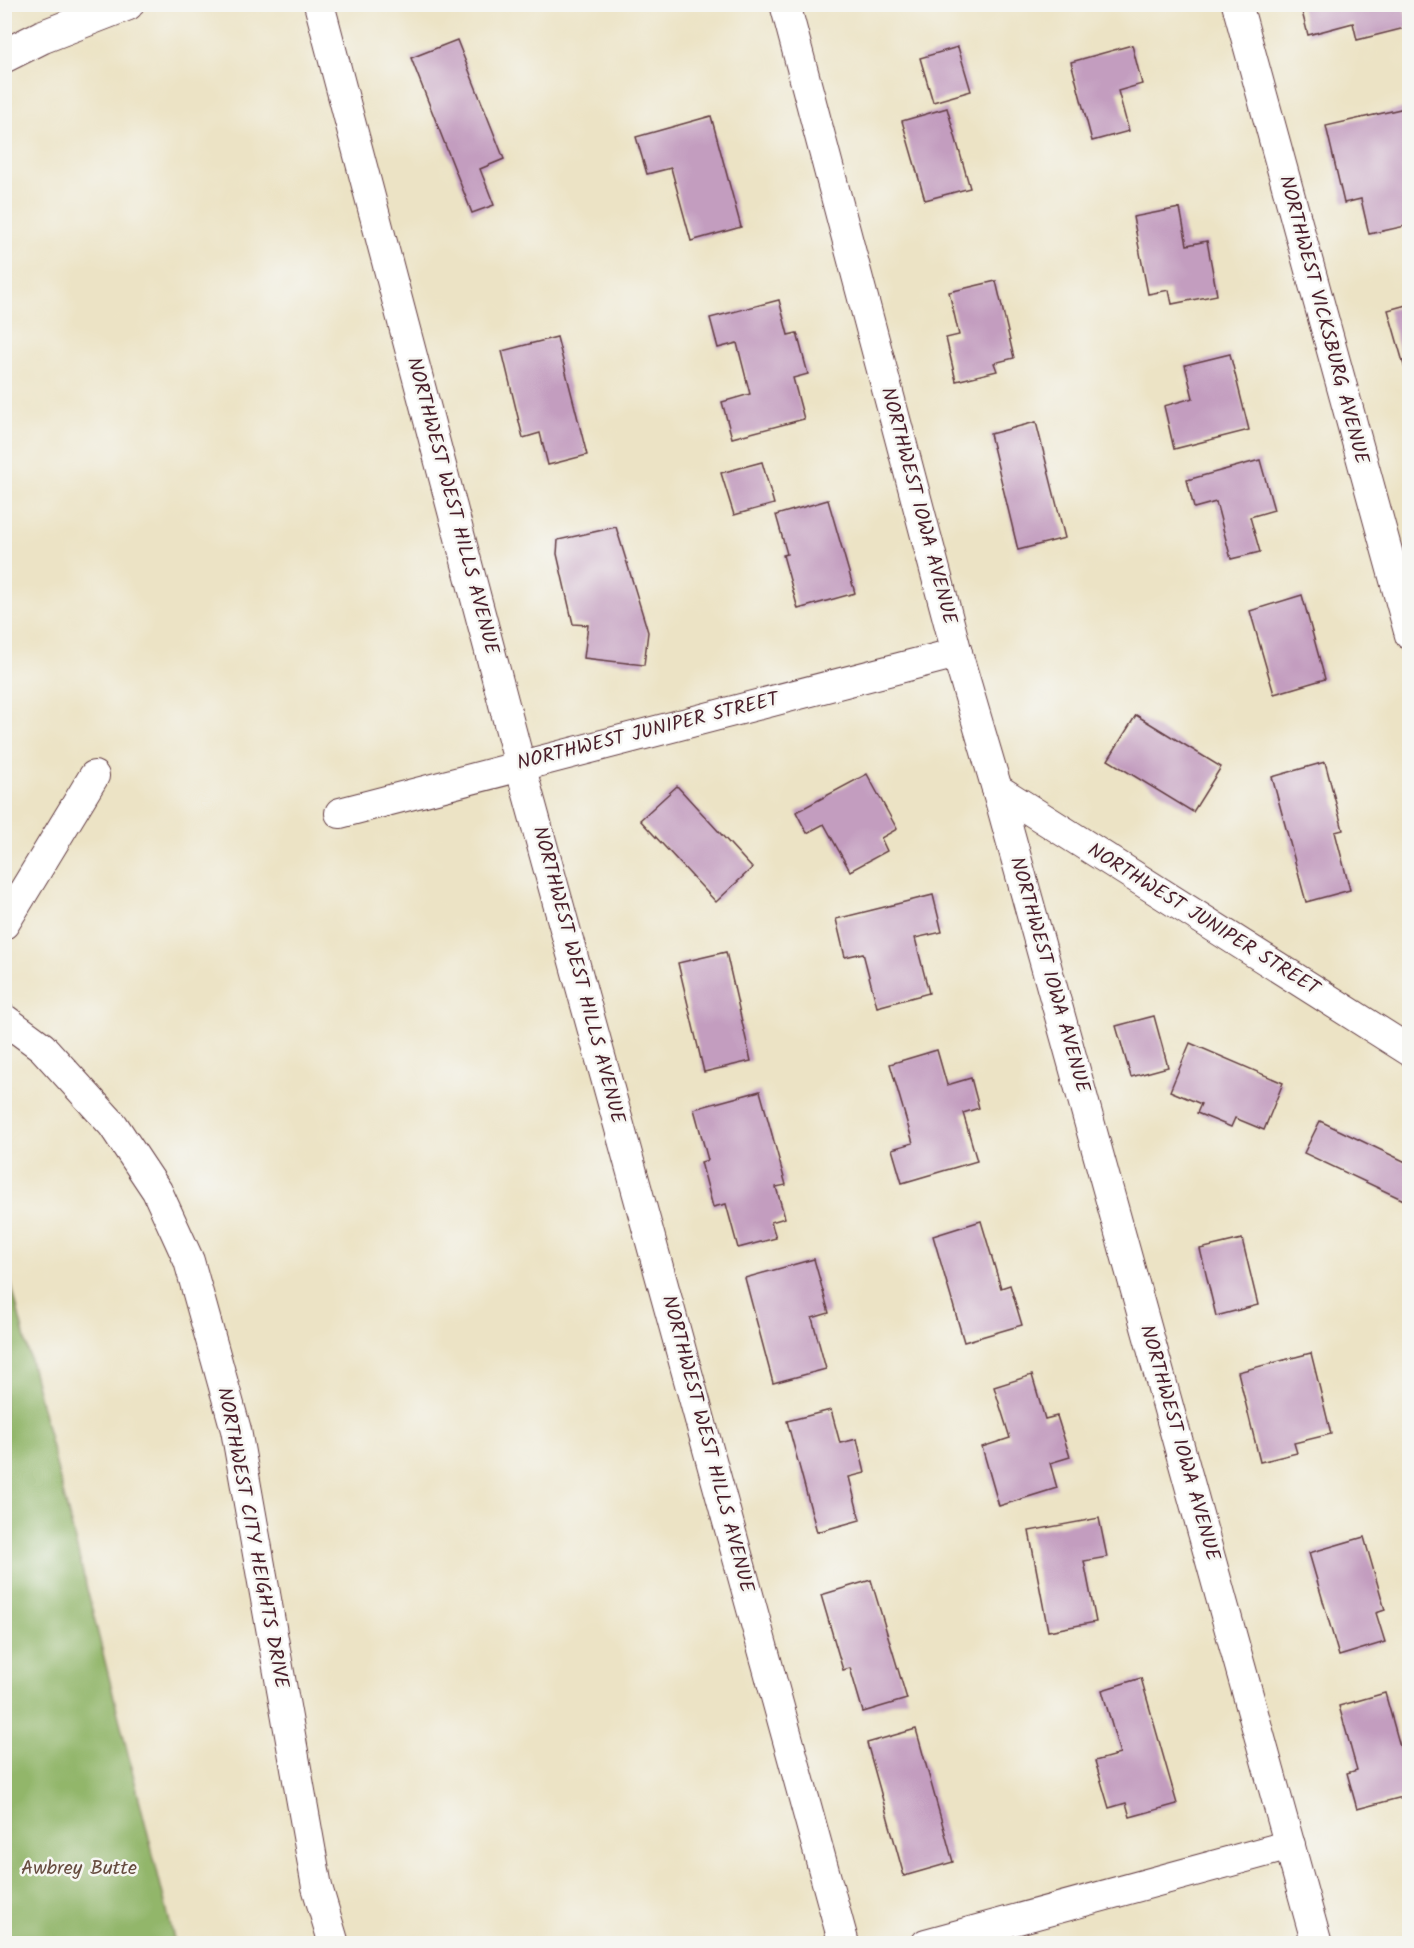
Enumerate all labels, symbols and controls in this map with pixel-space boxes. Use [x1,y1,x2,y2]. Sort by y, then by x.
street label: NORTHWEST VICKSBURG AVENUE [1269,172,1377,469]
street label: NORTHWEST WEST HILLS AVENUE [397,354,507,660]
street label: NORTHWEST IOWA AVENUE [871,384,965,629]
street label: NORTHWEST JUNIPER STREET [514,683,784,780]
street label: NORTHWEST WEST HILLS AVENUE [523,823,633,1129]
street label: NORTHWEST JUNIPER STREET [1081,835,1327,1006]
street label: NORTHWEST IOWA AVENUE [1000,853,1098,1098]
street label: NORTHWEST WEST HILLS AVENUE [652,1292,762,1598]
street label: NORTHWEST IOWA AVENUE [1130,1321,1228,1566]
street label: NORTHWEST CITY HEIGHTS DRIVE [207,1385,297,1693]
park label: Awbrey Butte [21,1853,137,1885]

